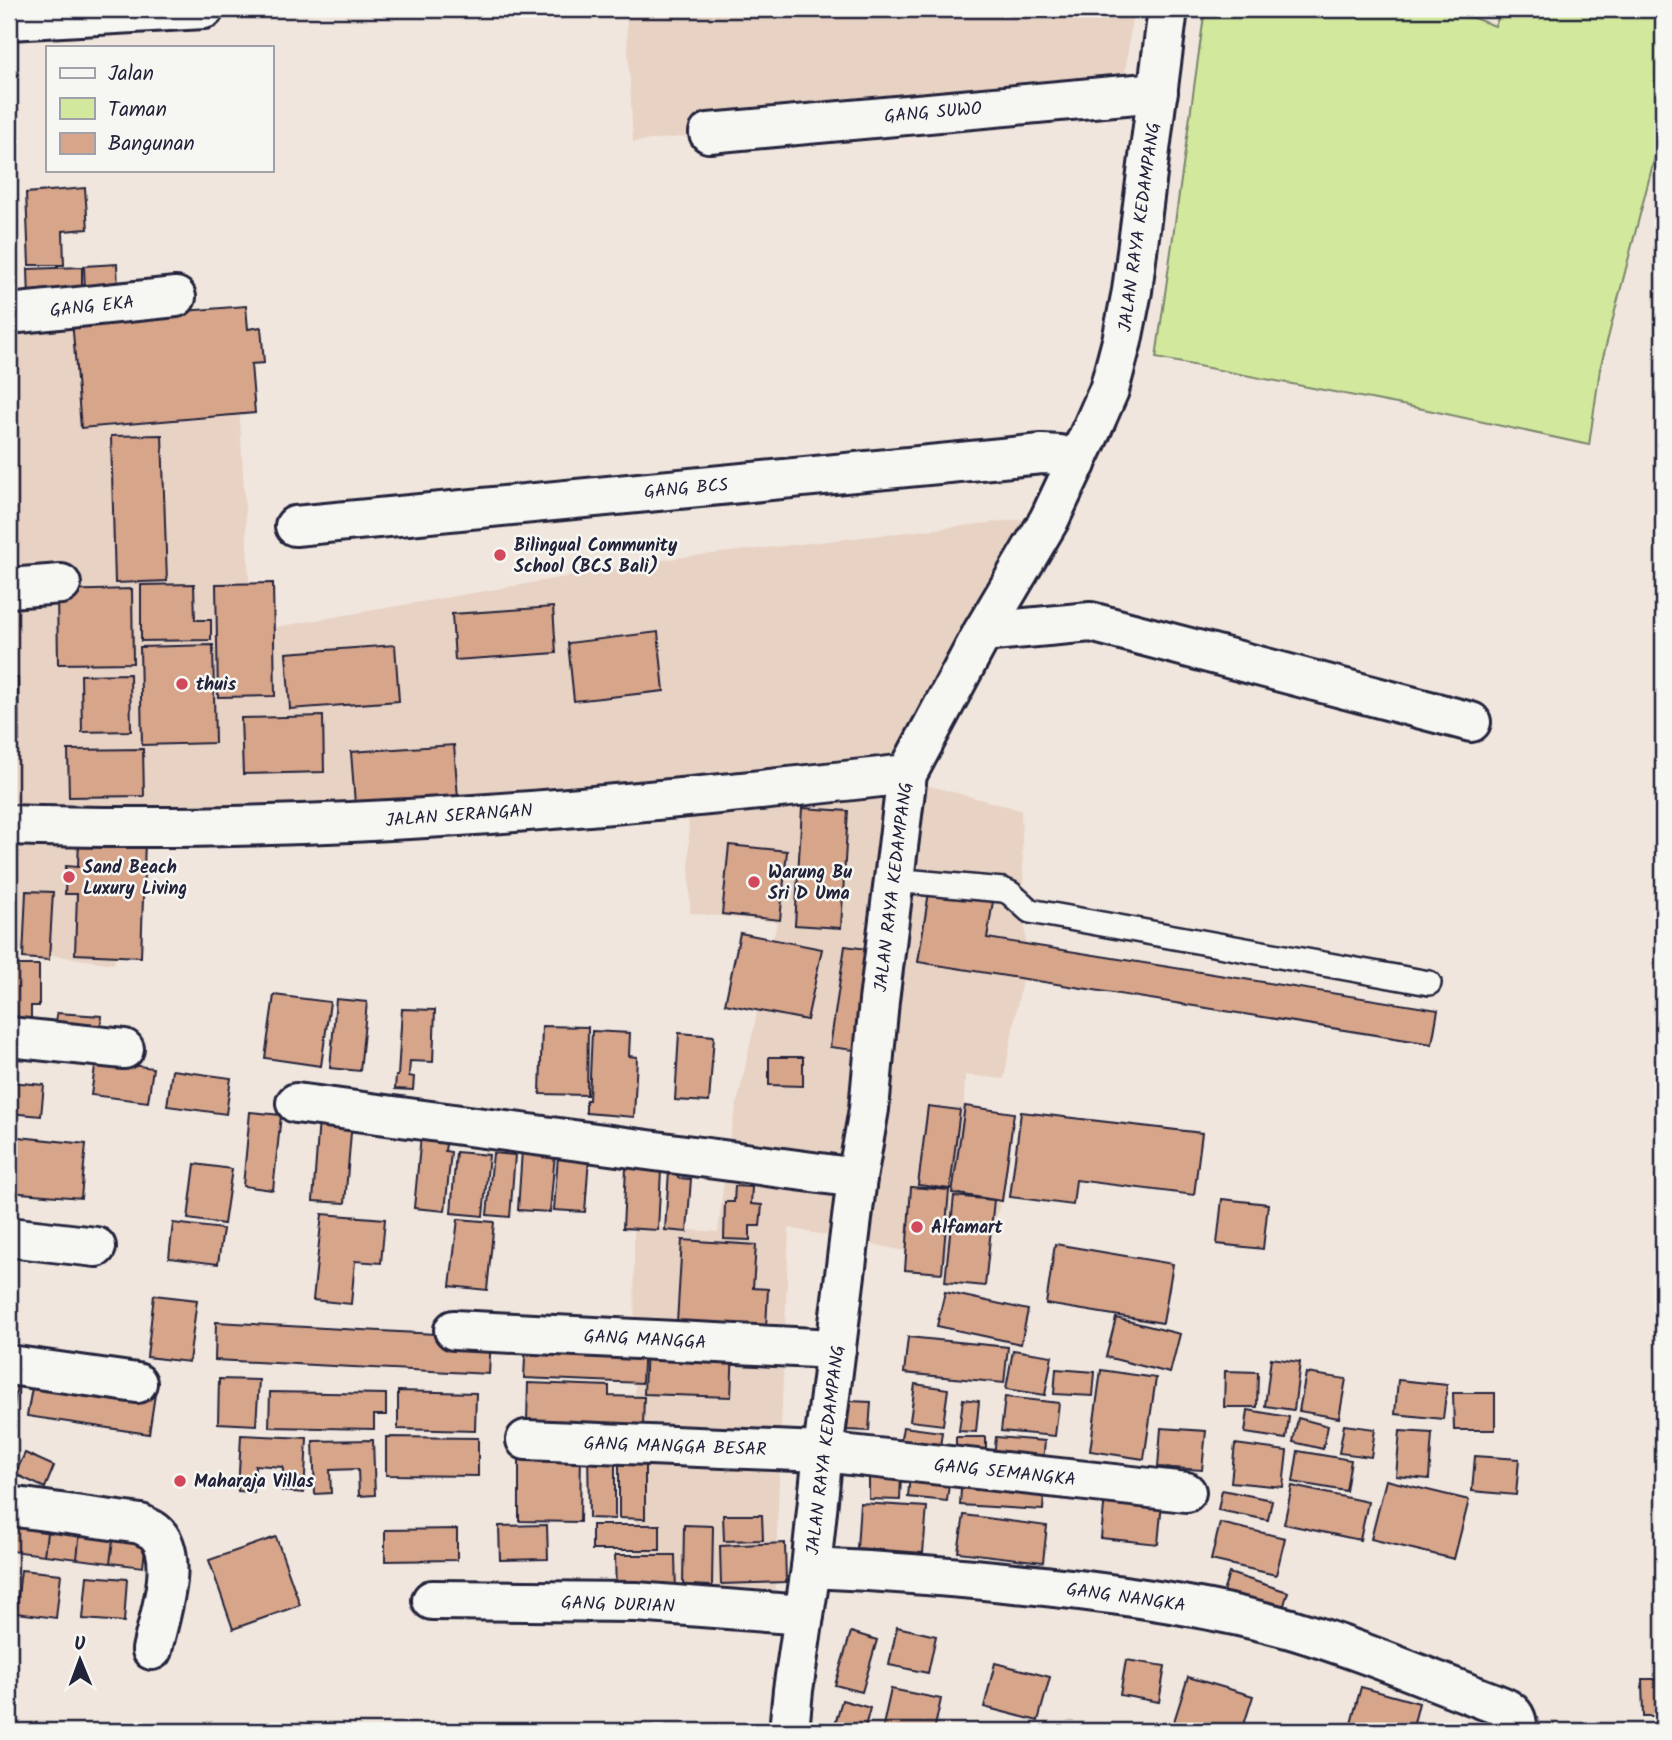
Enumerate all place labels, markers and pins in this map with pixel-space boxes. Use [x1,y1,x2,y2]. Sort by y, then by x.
place label: Bilingual Community School (BCS Bali) [514,532,678,582]
marker: Bilingual Community School (BCS Bali) [492,547,508,563]
place label: thuis [196,671,237,700]
marker: thuis [174,676,190,692]
place label: Sand Beach Luxury Living [83,854,187,904]
place label: Warung Bu Sri D Uma [768,859,852,909]
marker: Sand Beach Luxury Living [61,869,77,885]
marker: Warung Bu Sri D Uma [746,874,762,890]
place label: Alfamart [931,1214,1004,1243]
marker: Alfamart [909,1219,925,1235]
place label: Maharaja Villas [194,1468,315,1497]
marker: Maharaja Villas [172,1473,188,1489]

